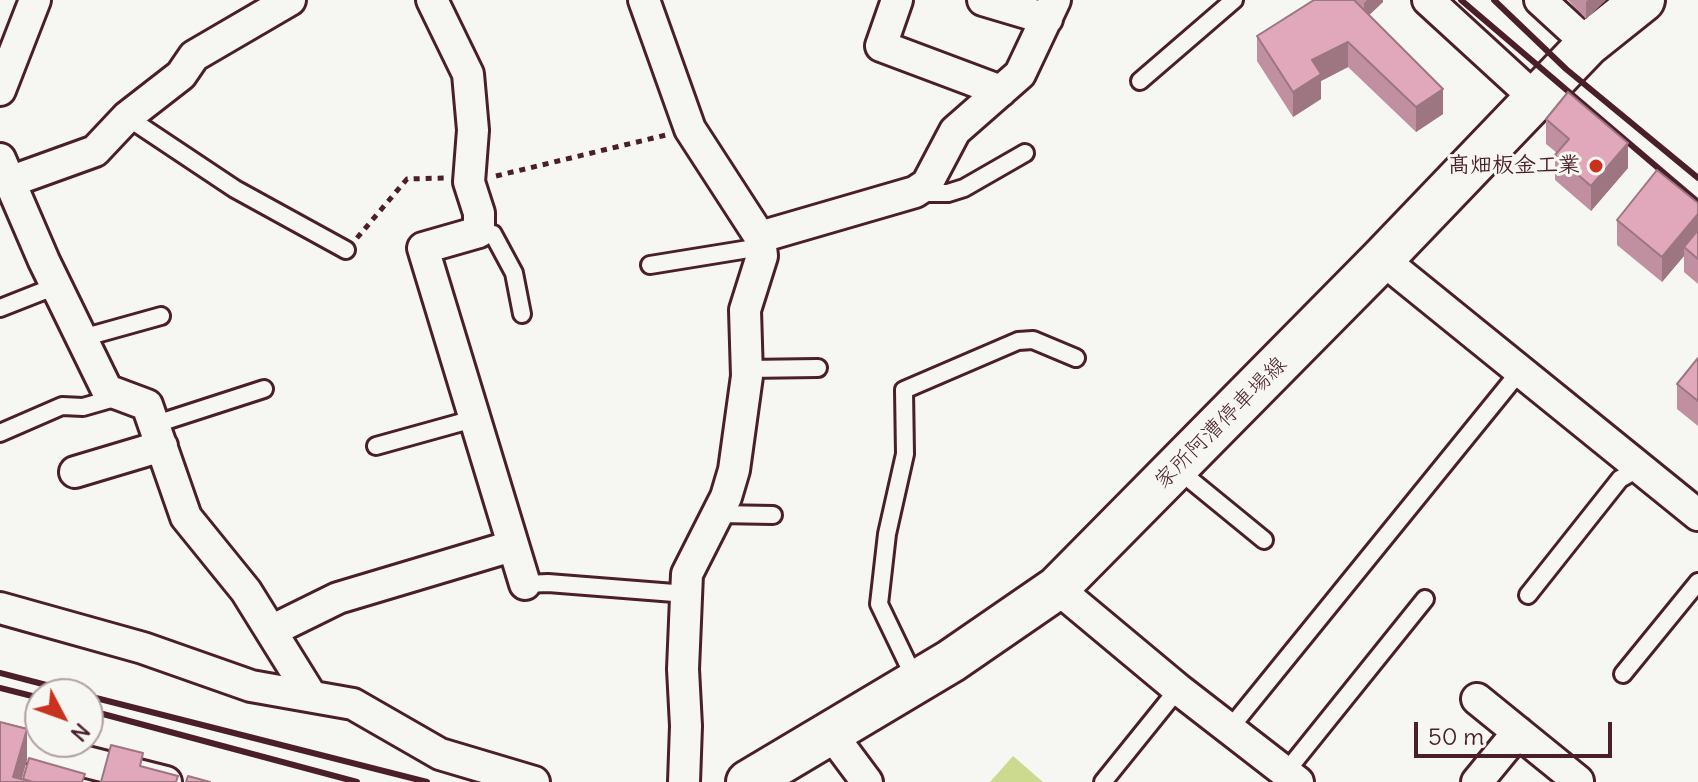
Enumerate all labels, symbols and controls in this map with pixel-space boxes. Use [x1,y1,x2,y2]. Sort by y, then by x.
place label: 髙畑板金工業 [1448,153,1580,179]
marker: 髙畑板金工業 [1587,157,1605,175]
street label: 家所阿漕停車場線 [1149,351,1293,495]
north arrow [24,678,104,758]
scale bar [1418,706,1616,756]
text: N [65,718,96,747]
text: 50 m [1428,721,1484,751]

